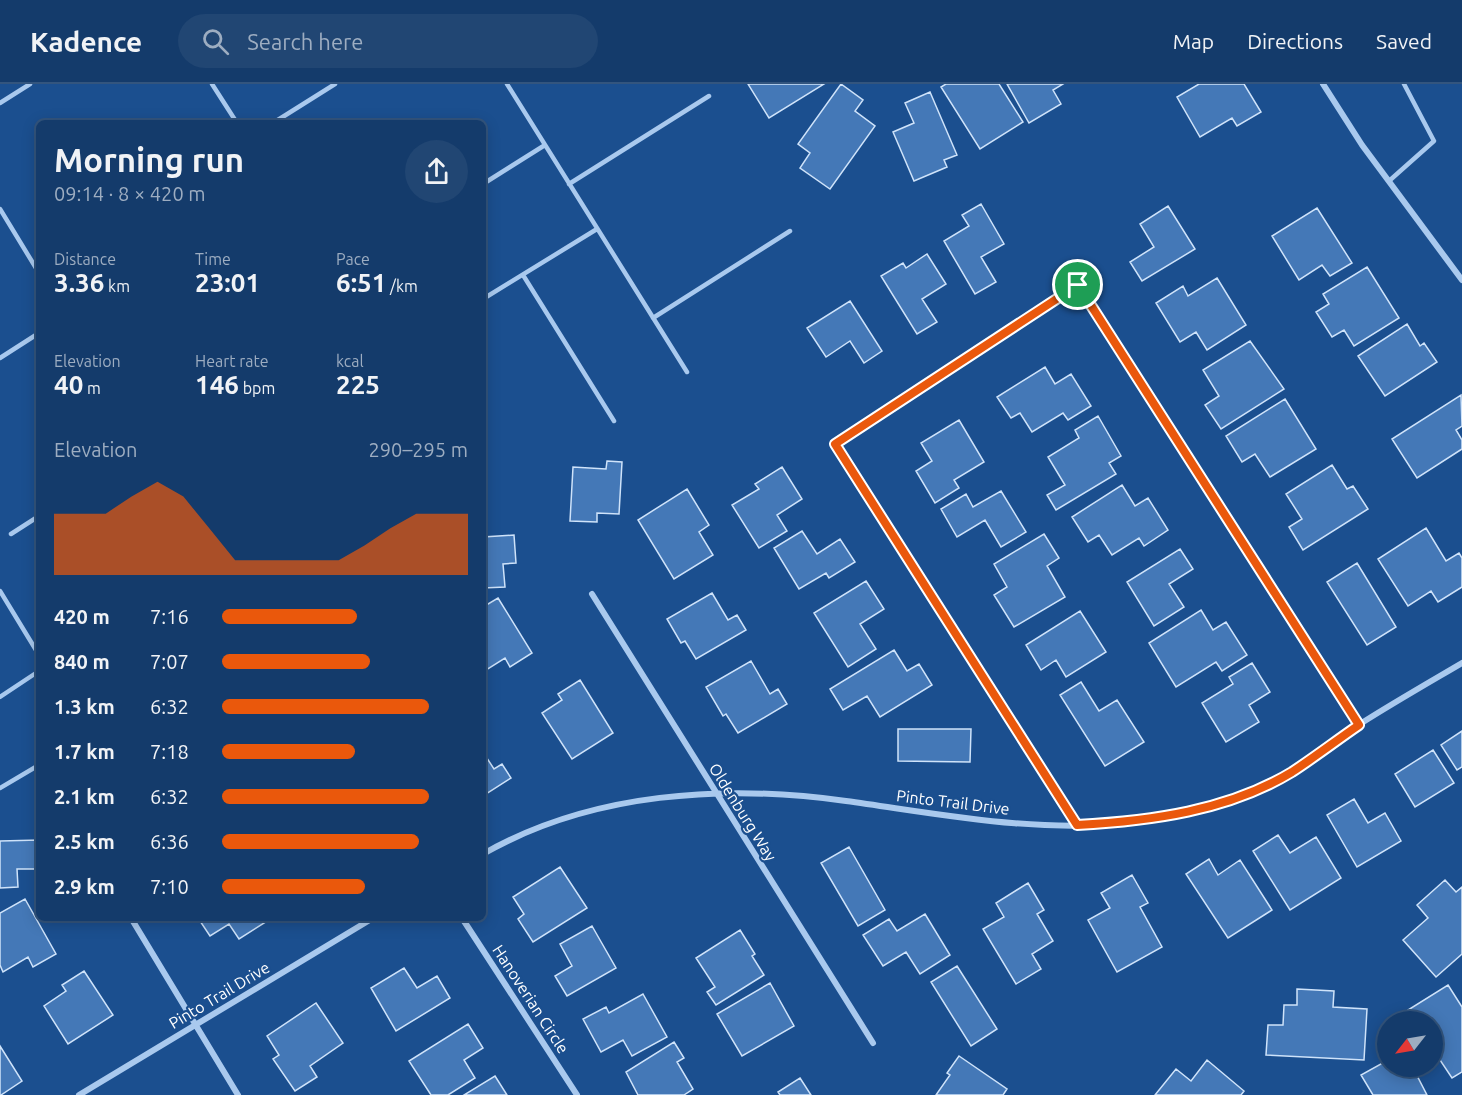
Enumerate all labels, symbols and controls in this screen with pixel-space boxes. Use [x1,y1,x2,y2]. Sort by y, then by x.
search box [178,14,598,68]
icon: search [199,25,232,58]
text: Kadence [30,26,142,57]
text: Search here [247,29,364,54]
text: Map [1173,29,1214,53]
text: Directions [1247,29,1343,53]
text: Saved [1376,29,1432,53]
button: share [405,140,468,203]
text: Morning run [54,141,244,178]
text: 09:14 · 8 × 420 m [54,182,206,205]
text: Distance [54,250,116,268]
text: Time [195,250,231,268]
text: Pace [336,250,370,268]
pin [1052,259,1103,310]
text: 3.36 [54,268,104,297]
text: 23:01 [195,268,260,297]
text: 6:51 [336,268,386,297]
icon: arrive [1061,268,1094,301]
text: km [104,277,130,295]
text: /km [386,277,418,295]
text: Elevation [54,352,121,370]
text: Heart rate [195,352,269,370]
text: kcal [336,352,364,370]
text: 40 [54,370,83,399]
text: 146 [195,370,239,399]
text: 225 [336,370,380,399]
text: m [83,379,101,397]
text: bpm [239,379,275,397]
text: Elevation [54,438,137,461]
text: 290–295 m [369,438,468,461]
text: 420 m [54,605,110,628]
text: 7:16 [150,605,189,628]
text: 840 m [54,650,110,673]
text: 7:07 [150,650,189,673]
text: 1.3 km [54,695,115,718]
text: 6:32 [150,695,189,718]
text: 1.7 km [54,740,115,763]
text: 7:18 [150,740,189,763]
street label: Oldenburg Way [706,760,780,864]
text: 2.1 km [54,785,115,808]
text: 6:32 [150,785,189,808]
street label: Pinto Trail Drive [895,786,1011,818]
text: 2.5 km [54,830,115,853]
text: 6:36 [150,830,189,853]
text: 2.9 km [54,875,115,898]
text: 7:10 [150,875,189,898]
street label: Hanoverian Circle [489,941,573,1057]
street label: Pinto Trail Drive [165,958,273,1032]
north arrow [1377,1011,1443,1077]
map controls [1377,1011,1443,1077]

